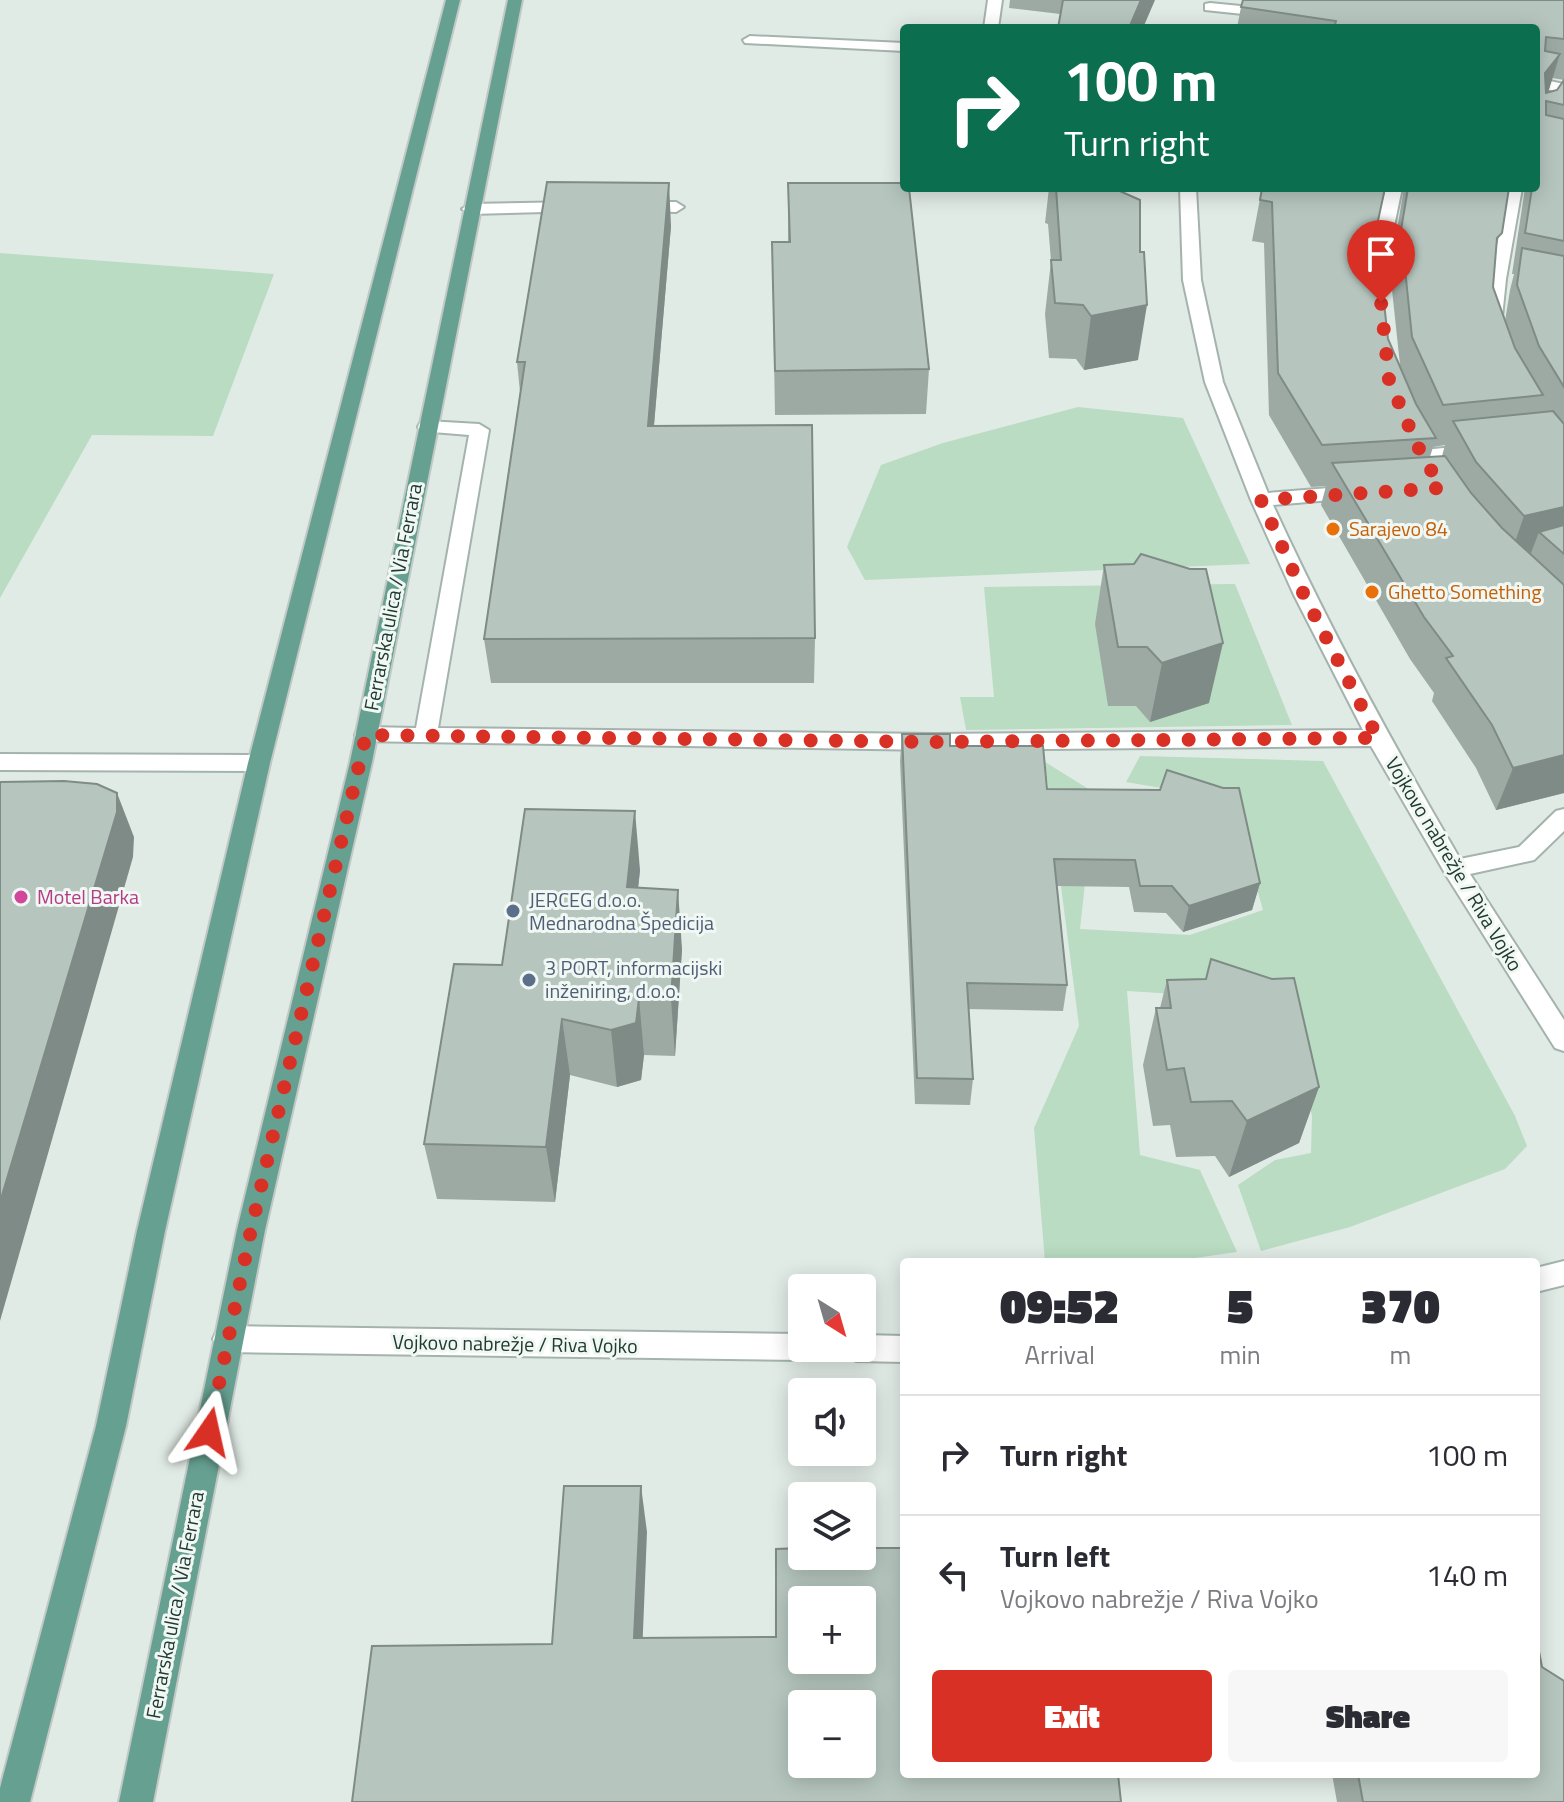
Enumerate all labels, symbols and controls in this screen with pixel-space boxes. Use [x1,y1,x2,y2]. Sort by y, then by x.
text: 100 m [1064,38,1217,123]
icon: right [932,56,1036,160]
text: Turn right [1064,115,1209,170]
pin [1347,220,1415,302]
icon: arrive [1359,232,1403,276]
street label: Ferrarska ulica / Via Ferrara [355,480,430,713]
place label: Sarajevo 84 [1349,513,1448,544]
marker: Sarajevo 84 [1324,520,1342,538]
place label: Ghetto Something [1388,576,1541,607]
marker: Ghetto Something [1363,583,1381,601]
street label: Vojkovo nabrežje / Riva Vojko [1378,751,1531,977]
place label: Motel Barka [37,881,139,912]
place label: JERCEG d.o.o. Mednarodna Špedicija [529,884,714,938]
marker: Motel Barka [12,888,30,906]
marker: JERCEG d.o.o. Mednarodna Špedicija [504,902,522,920]
place label: 3 PORT, informacijski inženiring, d.o.o. [545,952,722,1006]
marker: 3 PORT, informacijski inženiring, d.o.o. [520,971,538,989]
text: 09:52 [1000,1269,1119,1342]
text: 5 [1227,1269,1253,1342]
text: 370 [1361,1269,1440,1342]
north arrow [788,1274,876,1362]
map controls [788,1274,876,1778]
street label: Vojkovo nabrežje / Riva Vojko [392,1326,638,1361]
text: Arrival [1024,1335,1095,1374]
text: min [1219,1335,1261,1374]
text: m [1390,1335,1411,1374]
button: sound [788,1378,876,1466]
position arrow [167,1390,251,1474]
text: Turn right [1000,1432,1128,1478]
text: 100 m [1426,1432,1508,1478]
icon: right [932,1433,976,1477]
button: layers [788,1482,876,1570]
street label: Ferrarska ulica / Via Ferrara [137,1488,212,1721]
text: Turn left [1000,1533,1110,1579]
text: 140 m [1426,1552,1508,1598]
icon: left [932,1553,976,1597]
text: Vojkovo nabrežje / Riva Vojko [1000,1579,1319,1618]
button: + [788,1586,876,1674]
button: Exit [932,1670,1212,1762]
button: Share [1228,1670,1508,1762]
button: − [788,1690,876,1778]

